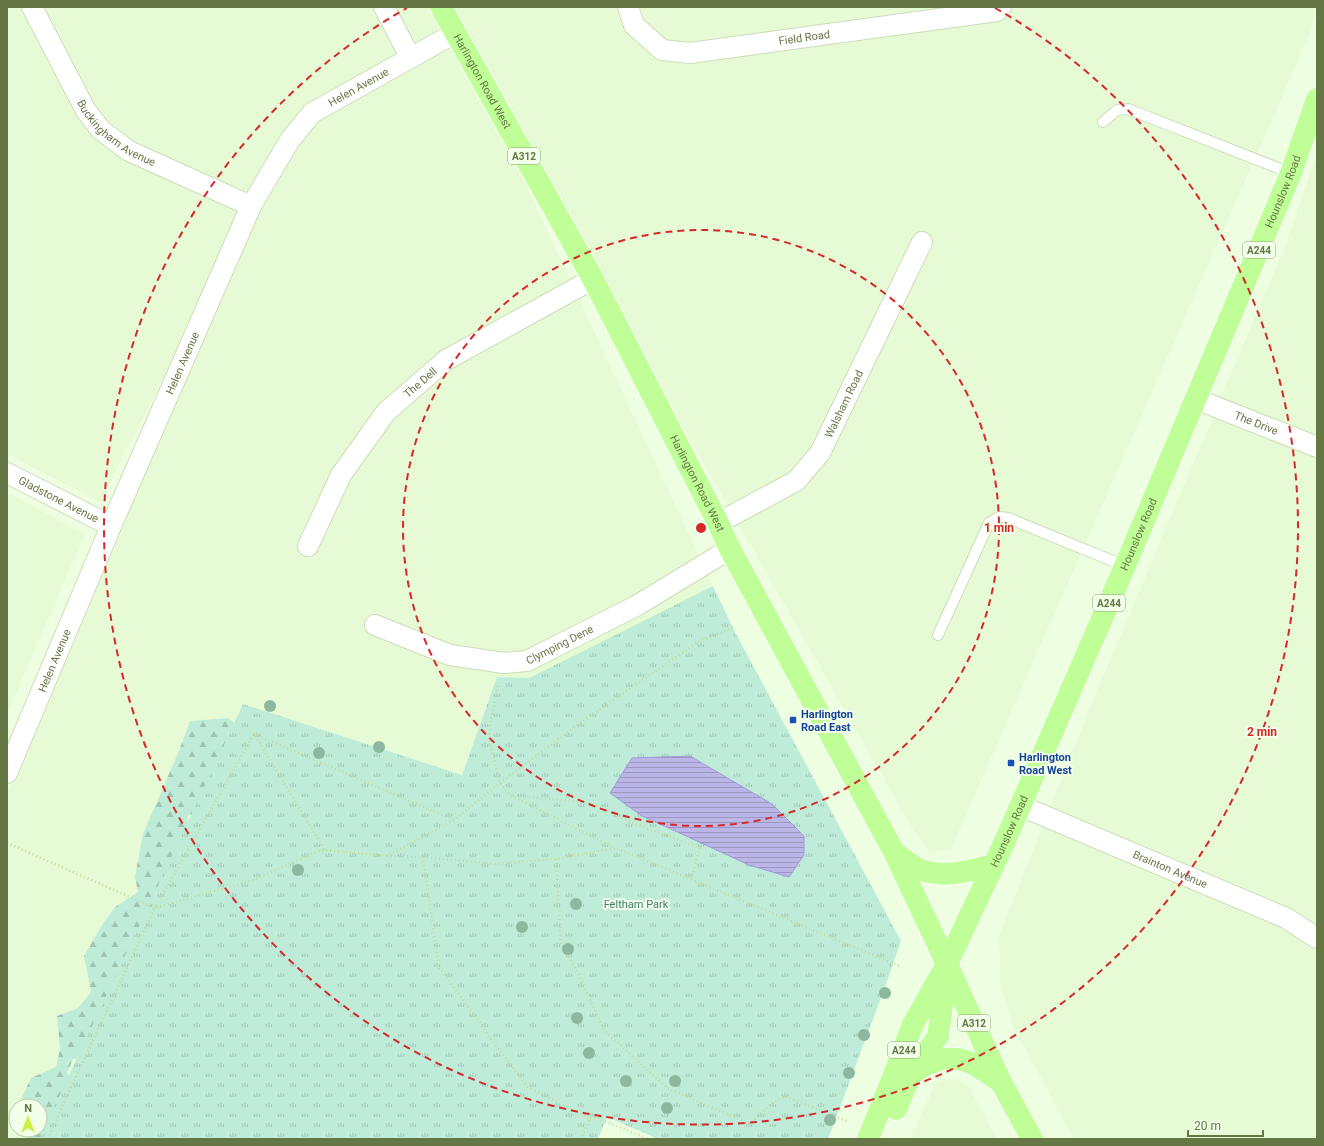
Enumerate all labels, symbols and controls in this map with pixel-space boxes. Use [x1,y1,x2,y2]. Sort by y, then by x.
street label: Field Road [778,28,831,48]
street label: Harlington Road West [450,32,514,131]
street label: Helen Avenue [326,65,391,109]
street label: Buckingham Avenue [74,98,158,169]
road number: A312 [508,148,540,164]
street label: Hounslow Road [1263,154,1304,230]
road number: A244 [1243,242,1275,258]
street label: Helen Avenue [163,330,202,396]
street label: The Dell [401,365,440,401]
street label: Walsham Road [822,368,866,440]
street label: The Drive [1232,409,1280,438]
street label: Harlington Road West [667,433,727,534]
street label: Gladstone Avenue [16,474,101,526]
street label: Hounslow Road [1118,496,1160,573]
centre of rings [694,521,708,535]
text: 1 min [984,521,1014,535]
road number: A244 [1093,595,1125,611]
street label: Clymping Dene [524,623,596,667]
street label: Helen Avenue [36,627,74,694]
place label: Harlington Road East [801,708,853,734]
marker: Harlington Road East [788,715,798,725]
text: 2 min [1247,725,1277,739]
place label: Harlington Road West [1019,751,1072,777]
marker: Harlington Road West [1006,758,1016,768]
street label: Hounslow Road [988,794,1031,869]
street label: Brainton Avenue [1131,848,1209,891]
park label: Feltham Park [604,898,669,911]
road number: A312 [958,1015,990,1031]
road number: A244 [888,1042,920,1058]
north arrow [8,1098,48,1138]
text: N [24,1102,32,1115]
scale bar [1188,1112,1263,1138]
text: 20 m [1194,1119,1221,1133]

